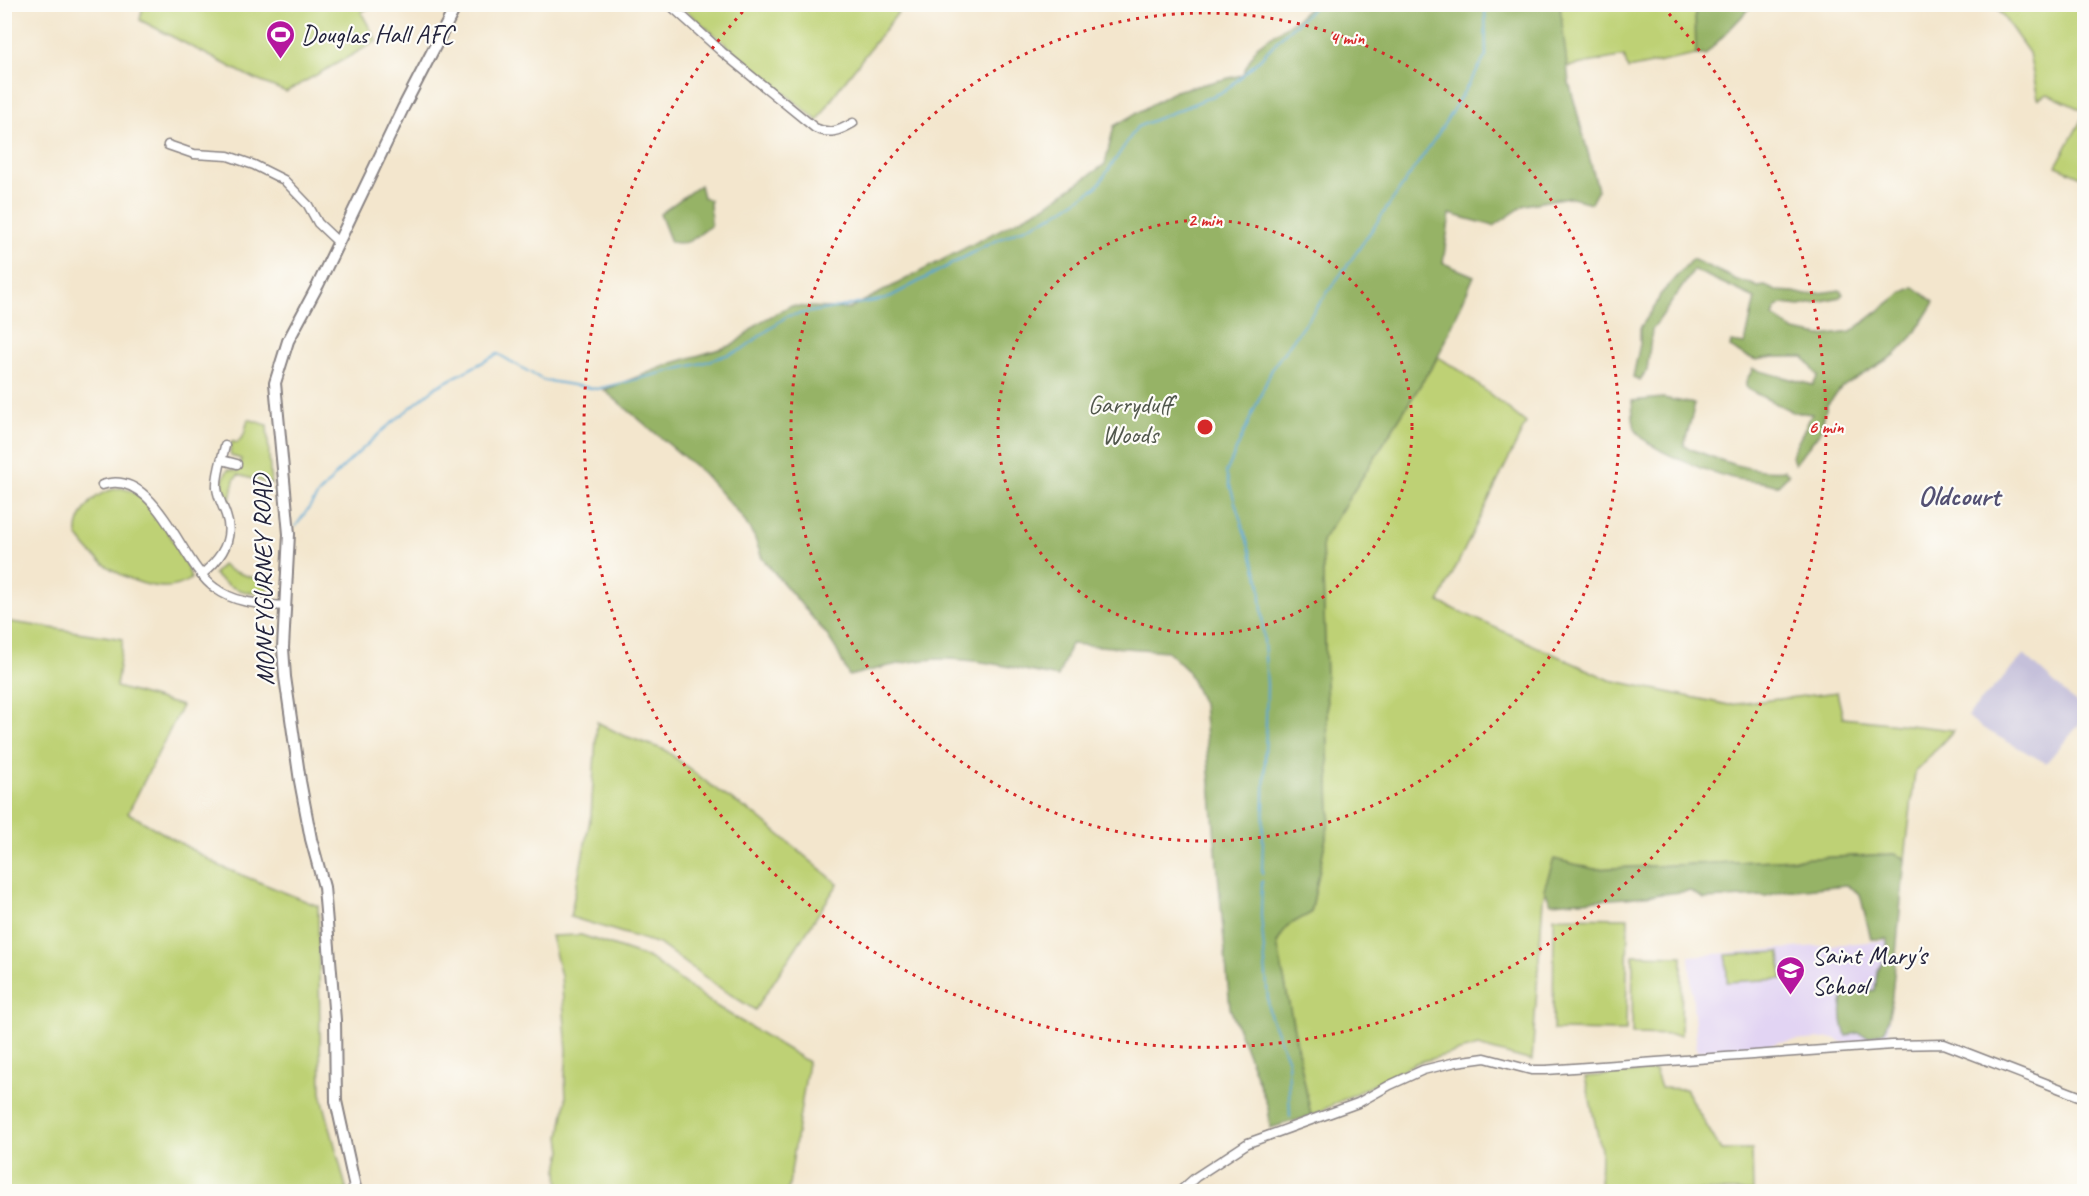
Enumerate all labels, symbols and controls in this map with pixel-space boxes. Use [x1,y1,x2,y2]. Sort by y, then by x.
sports icon: Douglas Hall AFC [264,18,296,60]
place label: Douglas Hall AFC [301,18,457,51]
text: 4 min [1330,27,1365,49]
text: 2 min [1188,209,1223,231]
park label: Garryduff Woods [1088,388,1177,451]
text: 6 min [1809,416,1844,438]
centre of rings [1195,417,1215,437]
street label: MONEYGURNEY ROAD [245,471,282,686]
district label: Oldcourt [1918,478,2003,513]
place label: Saint Mary's School [1812,939,1929,1002]
school or university icon: Saint Mary's School [1775,954,1807,996]

